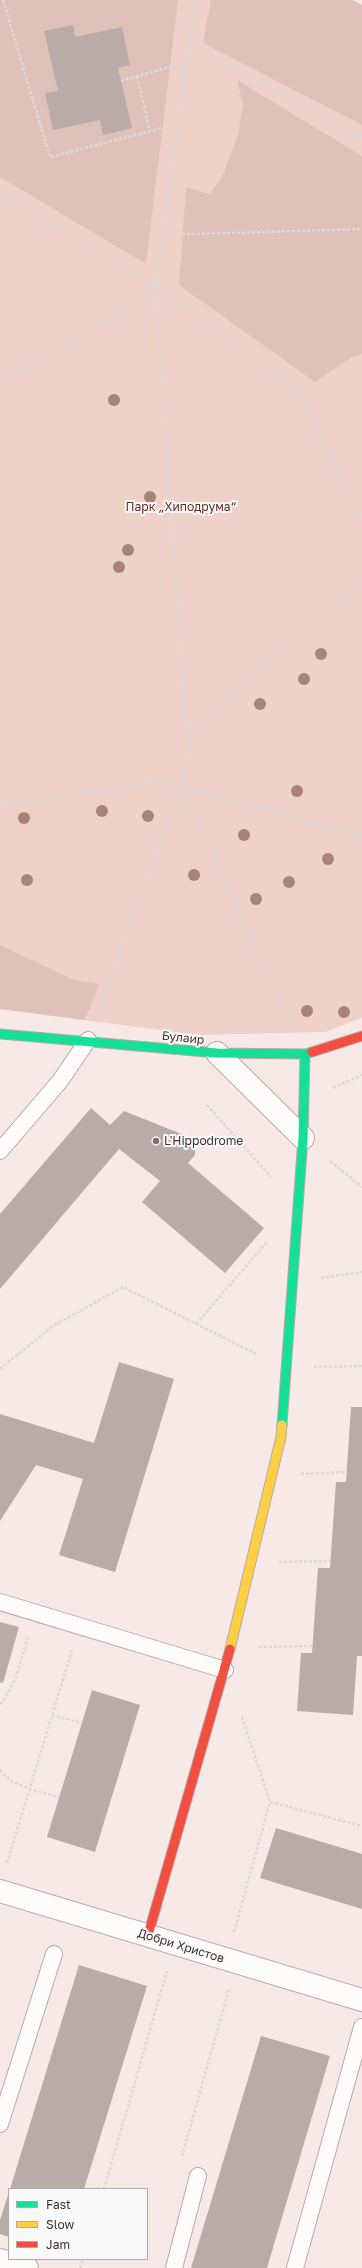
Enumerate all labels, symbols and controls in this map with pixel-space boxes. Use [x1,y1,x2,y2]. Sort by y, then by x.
park label: Парк „Хиподрума“ [126,500,236,514]
street label: Булаир [161,1029,205,1047]
place label: L'Hippodrome [164,1134,243,1148]
marker: L'Hippodrome [151,1136,161,1146]
street label: Добри Христов [136,1926,226,1966]
legend [8,2188,148,2260]
text: Fast [46,2197,71,2212]
text: Slow [46,2217,74,2232]
text: Jam [46,2237,70,2252]

